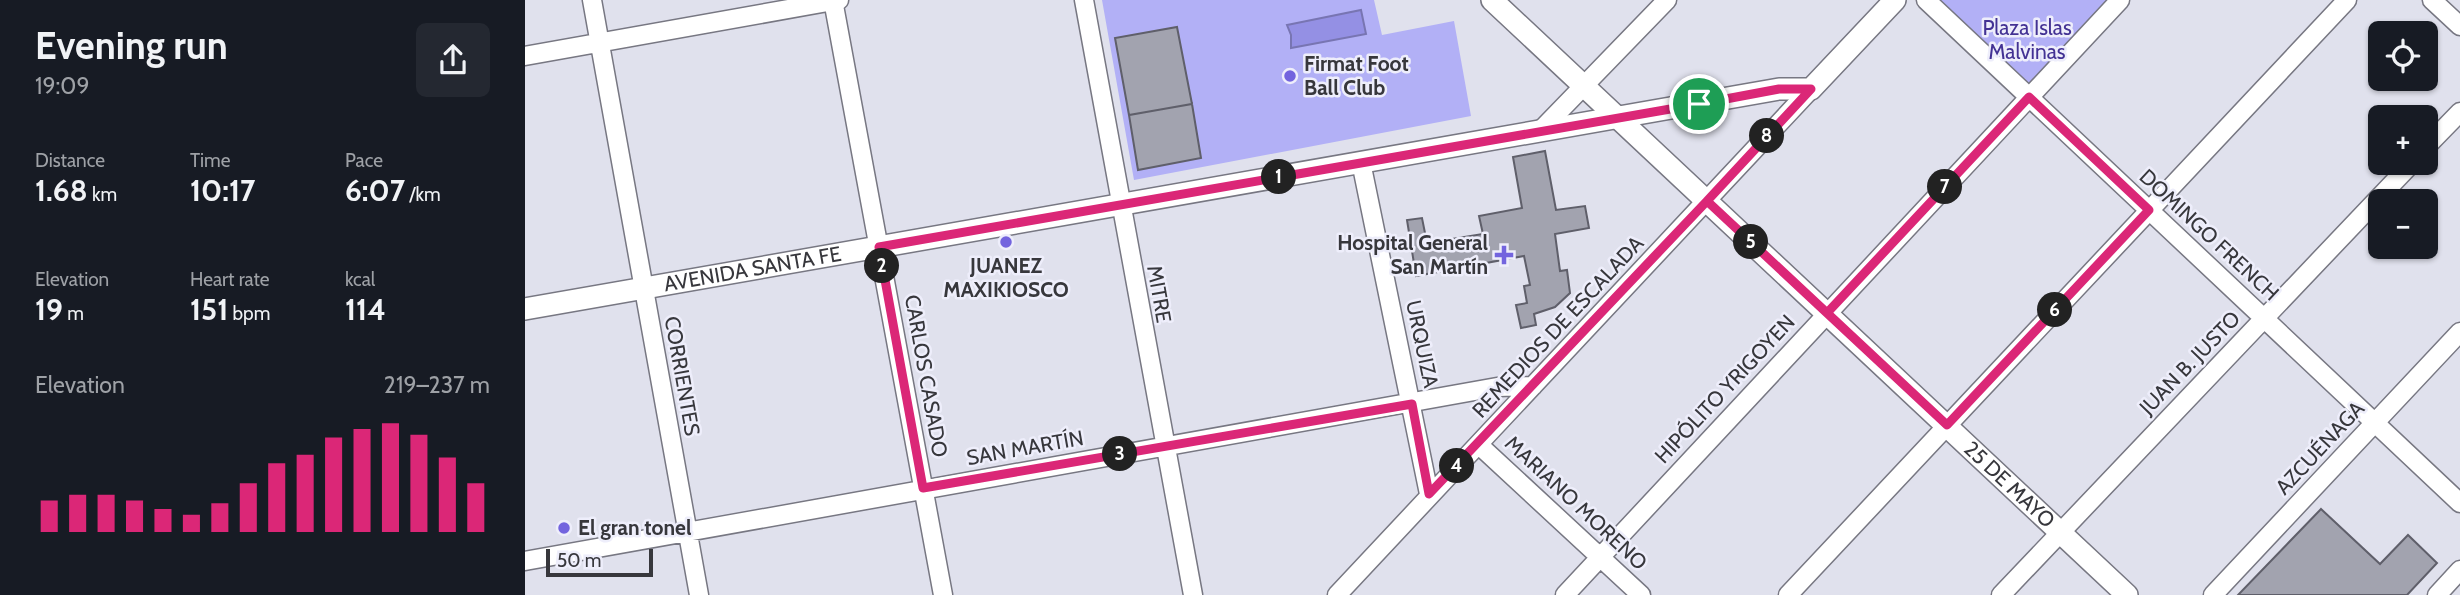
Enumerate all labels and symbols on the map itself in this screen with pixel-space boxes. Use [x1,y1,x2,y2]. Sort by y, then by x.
park label: Plaza Islas Malvinas [1982,15,2072,64]
place label: Firmat Foot Ball Club [1304,51,1409,100]
marker: Firmat Foot Ball Club [1282,68,1298,84]
pin [1669,74,1729,134]
pin: 8 [1749,118,1785,154]
pin: 1 [1261,160,1297,194]
street label: DOMINGO FRENCH [2135,164,2284,306]
pin: 7 [1927,170,1963,204]
pin: 5 [1733,224,1769,260]
place label: Hospital General San Martín [1337,230,1488,279]
street label: REMEDIOS DE ESCALADA [1467,231,1648,423]
marker: JUANEZ MAXIKIOSCO [998,234,1014,250]
street label: AVENIDA SANTA FE [662,241,843,296]
marker: Hospital General San Martín [1494,245,1514,265]
pin: 2 [865,248,899,284]
place label: JUANEZ MAXIKIOSCO [943,253,1069,302]
street label: MITRE [1142,263,1177,325]
pin: 6 [2037,292,2073,328]
street label: CARLOS CASADO [900,293,953,459]
street label: URQUIZA [1401,298,1444,390]
street label: JUAN B. JUSTO [2133,306,2245,420]
street label: HIPÓLITO YRIGOYEN [1649,309,1800,468]
street label: CORRIENTES [660,314,705,438]
street label: AZCUÉNAGA [2270,396,2369,499]
street label: SAN MARTÍN [964,425,1085,470]
street label: MARIANO MORENO [1500,430,1653,575]
pin: 3 [1103,436,1137,472]
street label: 25 DE MAYO [1959,436,2060,533]
pin: 4 [1439,448,1475,484]
place label: El gran tonel [578,515,692,540]
marker: El gran tonel [556,520,572,536]
scale bar [546,546,653,578]

